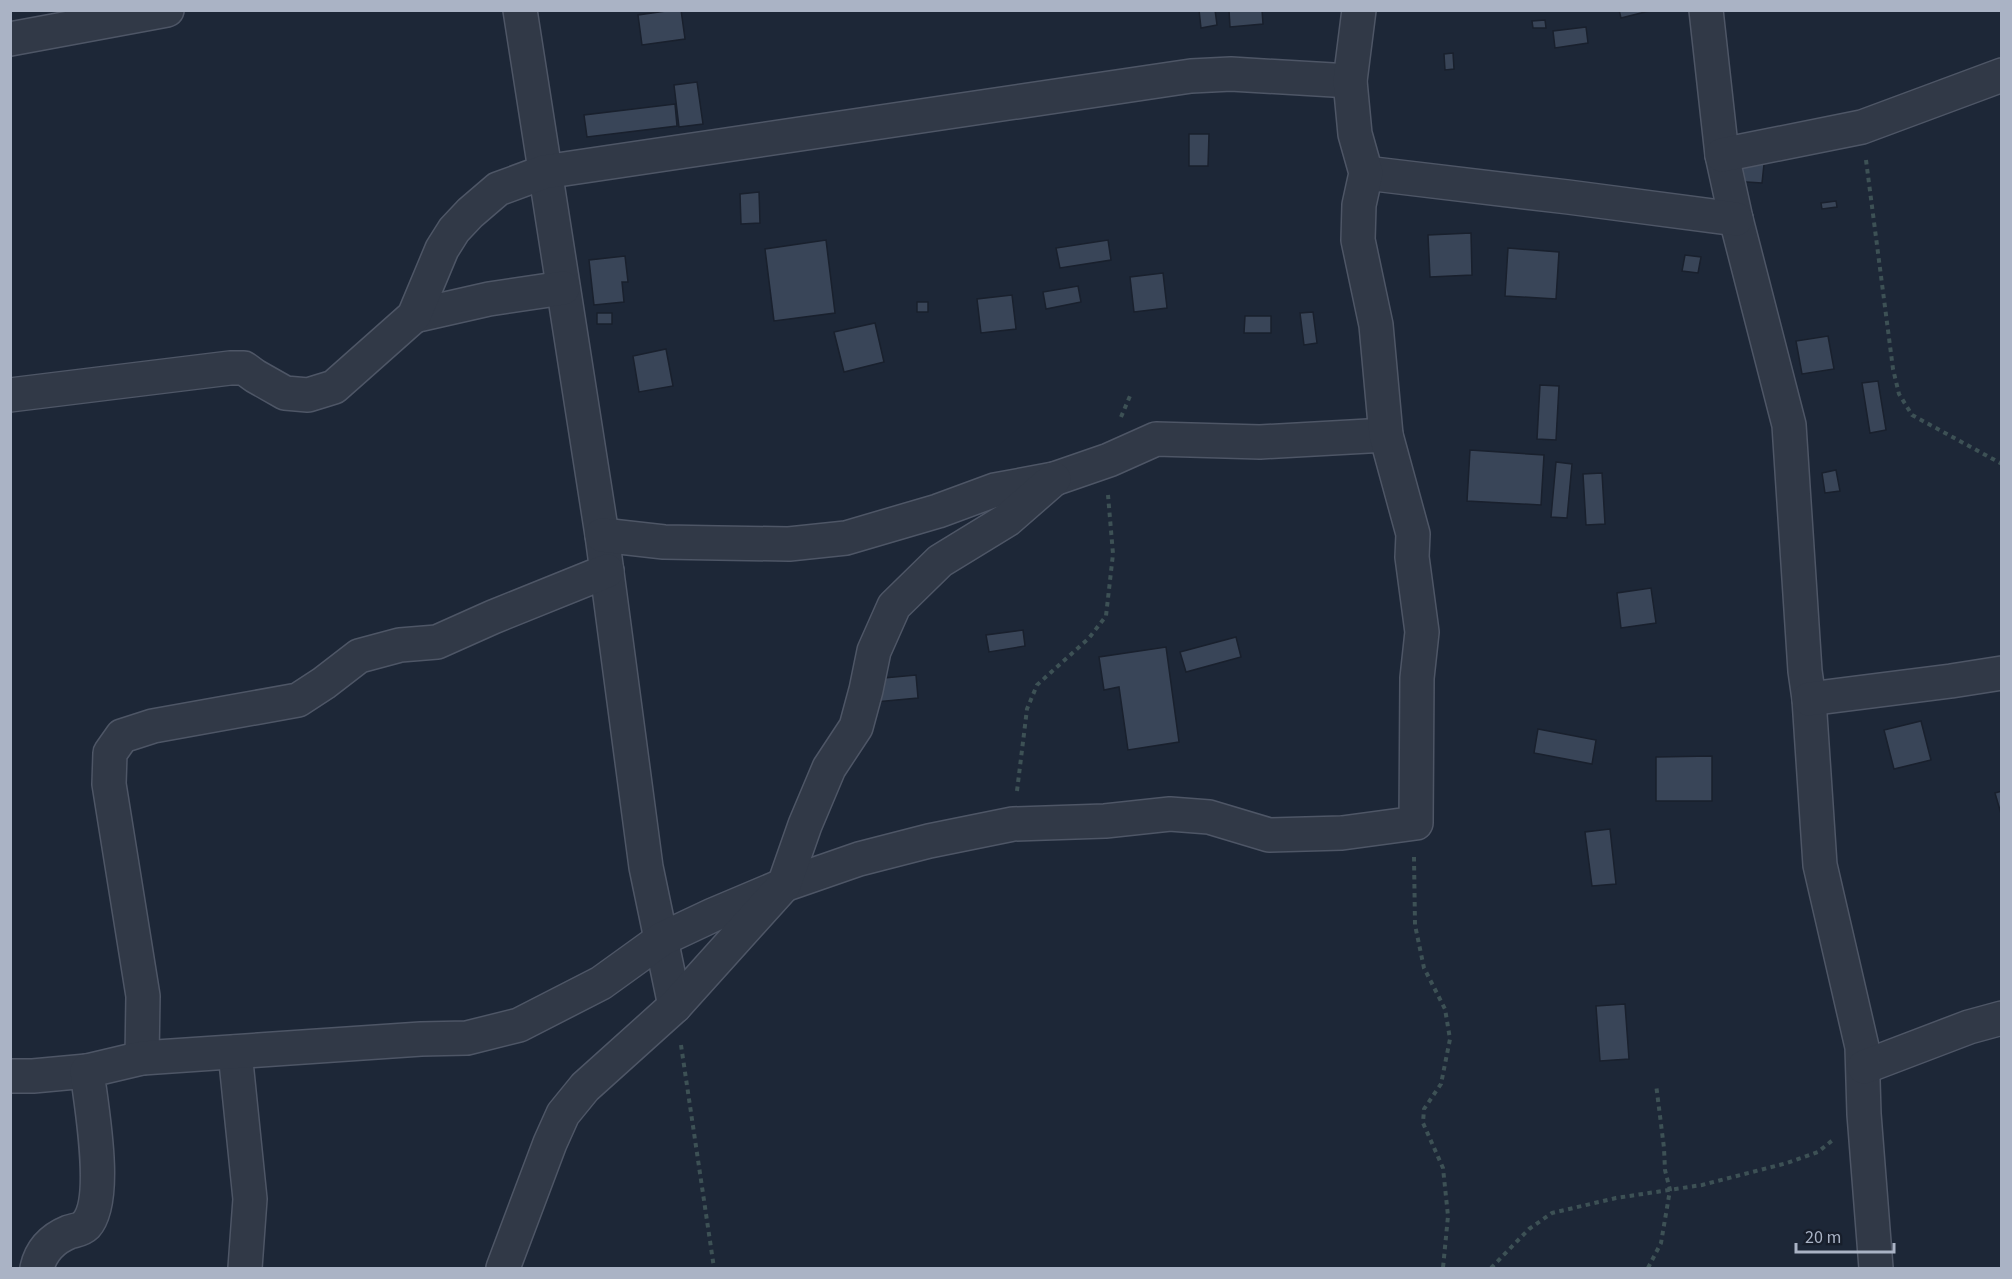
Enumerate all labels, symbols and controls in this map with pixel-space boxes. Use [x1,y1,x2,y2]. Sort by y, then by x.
scale bar [1796,1216,1894,1254]
text: 20 m [1805,1225,1841,1250]

